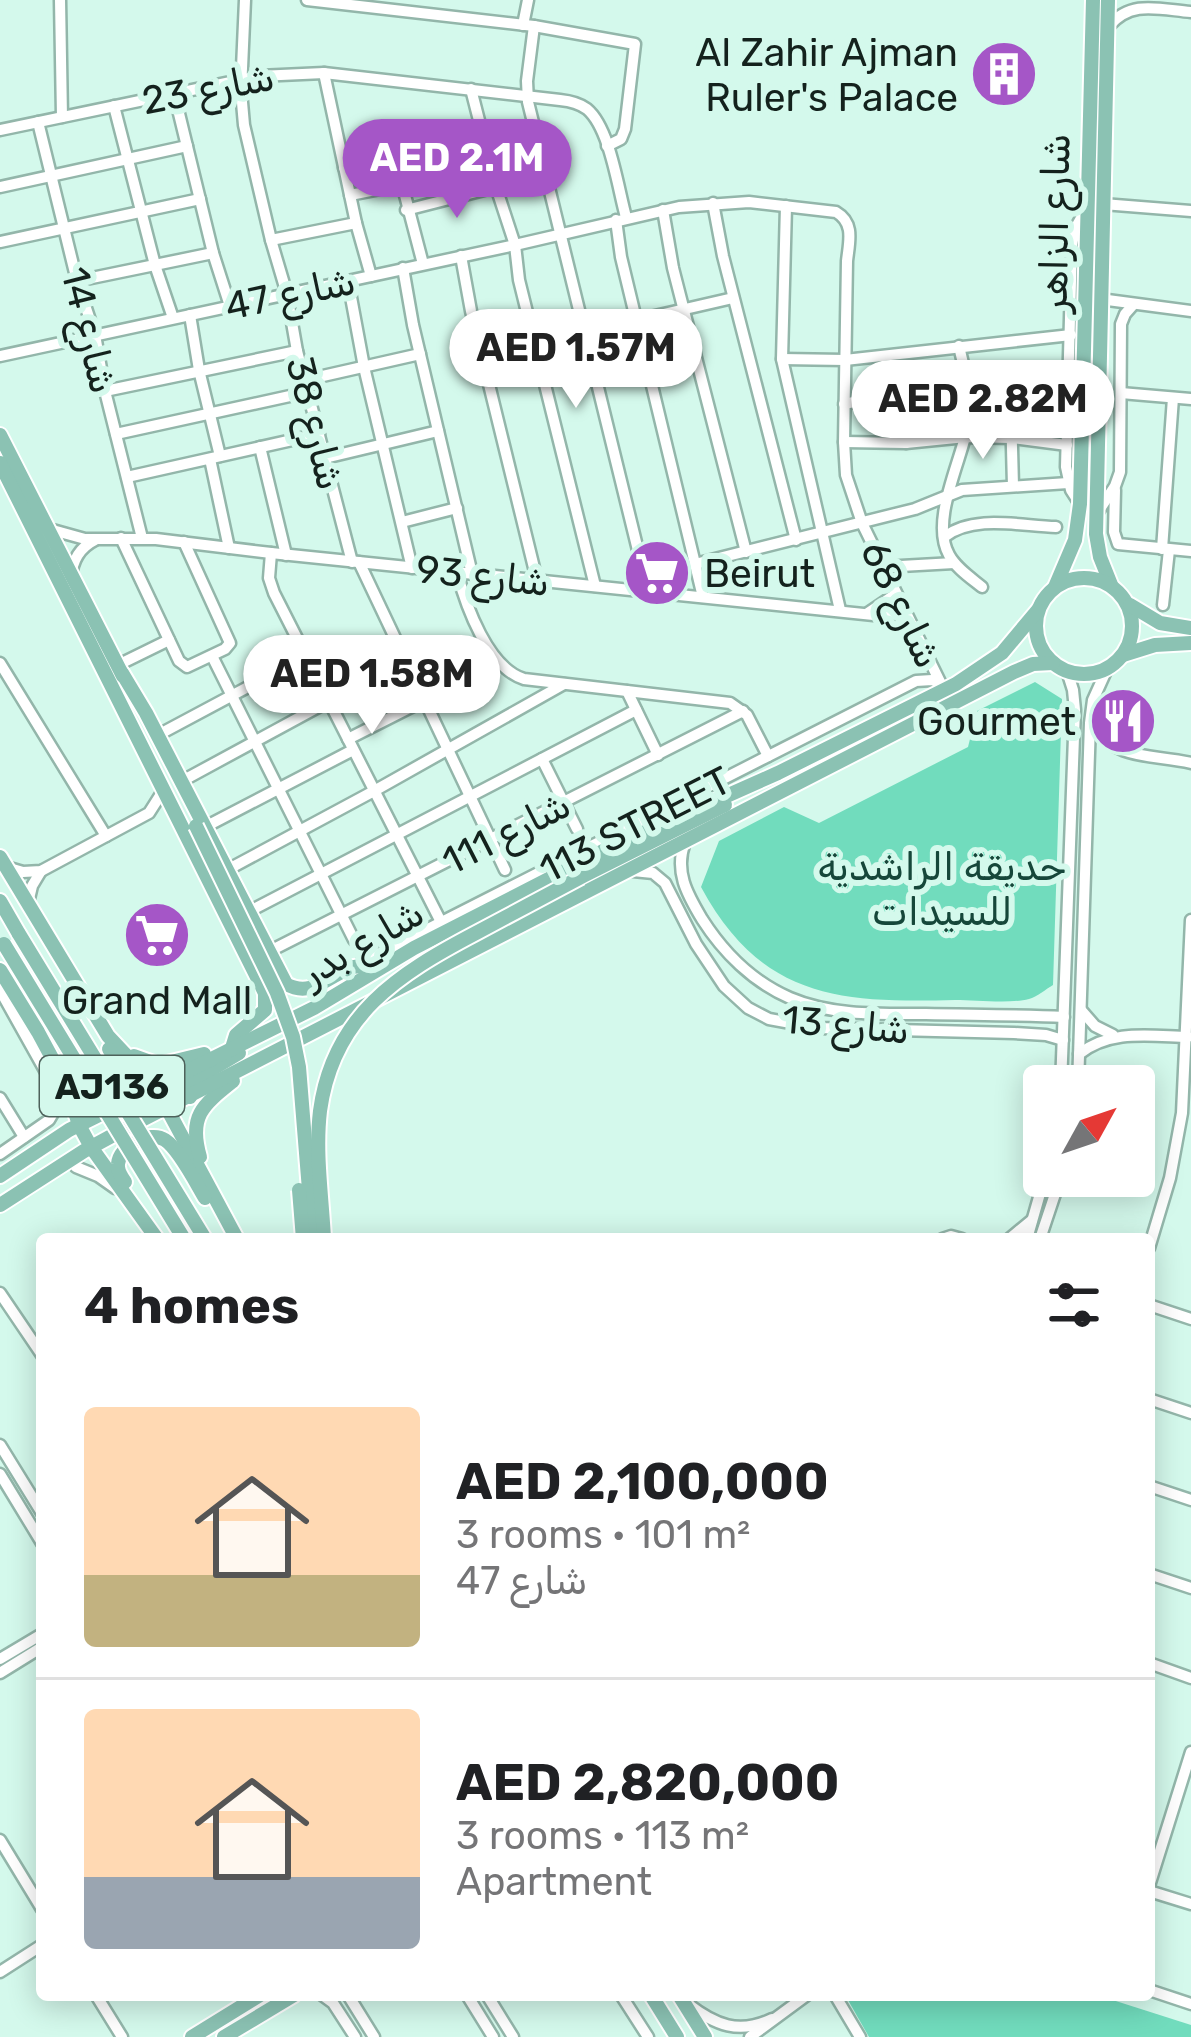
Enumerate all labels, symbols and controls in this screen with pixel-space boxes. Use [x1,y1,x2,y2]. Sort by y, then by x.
place label: Al Zahir Ajman Ruler's Palace [695,30,958,121]
building icon: Al Zahir Ajman Ruler's Palace [969,39,1039,109]
street label: شارع 23 [138,54,279,128]
pin: AED 2.1M [333,119,581,221]
street label: شارع الزاهر [1030,133,1084,315]
text: AED 2.1M [370,135,544,181]
street label: شارع 47 [221,258,360,334]
street label: شارع 14 [47,262,127,399]
pin: AED 1.57M [439,309,713,411]
text: AED 1.57M [476,325,676,371]
street label: شارع 38 [272,352,354,496]
pin: AED 2.82M [846,360,1120,462]
text: AED 2.82M [878,376,1088,422]
street label: شارع 68 [847,533,952,677]
supermarket icon: Beirut [622,538,692,608]
street label: شارع 93 [414,546,552,610]
place label: Beirut [704,551,815,597]
pin: AED 1.58M [235,635,509,737]
text: AED 1.58M [270,651,474,697]
restaurant icon: Gourmet [1088,686,1158,756]
place label: Gourmet [917,699,1076,745]
street label: 113 STREET [532,757,739,893]
street label: شارع 111 [435,781,580,888]
park label: حديقة الراشدية للسيدات [818,844,1066,935]
street label: شارع بدر [291,889,434,1001]
supermarket icon: Grand Mall [122,900,192,970]
place label: Grand Mall [62,978,252,1024]
street label: شارع 13 [780,997,911,1057]
road number: AJ136 [40,1056,184,1116]
north arrow [1023,1065,1155,1197]
map controls [1023,1065,1155,1197]
icon: filters [1041,1272,1107,1338]
text: 4 homes [84,1275,299,1336]
text: AED 2,100,000 [456,1451,829,1512]
icon: home [180,1455,324,1599]
text: 3 rooms · 101 m² [456,1512,750,1558]
text: شارع 47 [456,1558,588,1604]
text: AED 2,820,000 [456,1752,839,1813]
icon: home [180,1757,324,1901]
text: 3 rooms · 113 m² [456,1813,749,1859]
text: Apartment [456,1859,652,1905]

